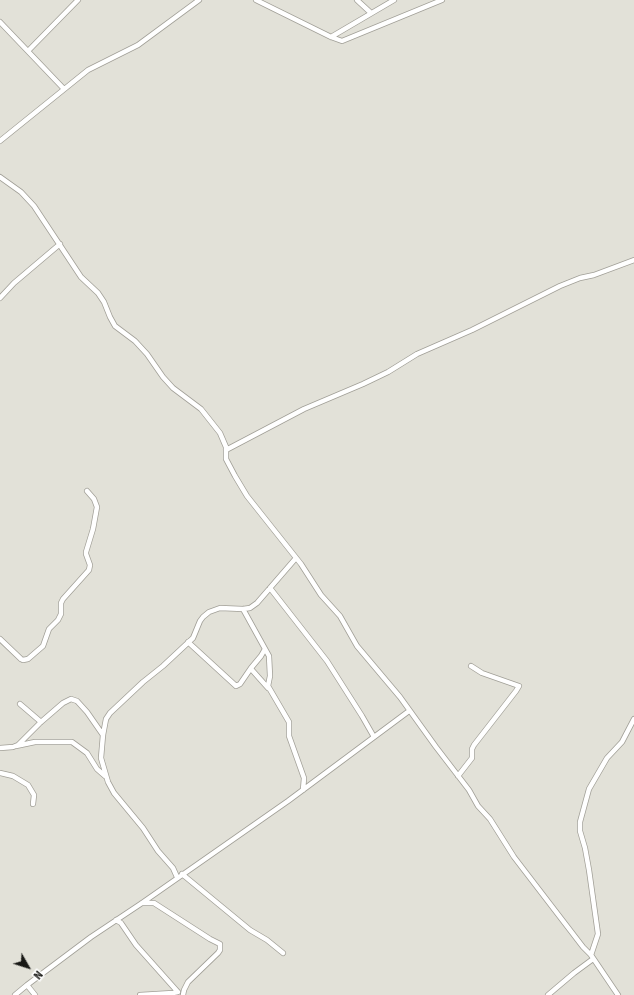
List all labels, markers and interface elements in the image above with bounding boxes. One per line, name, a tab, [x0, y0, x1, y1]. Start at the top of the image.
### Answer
north arrow	[8, 947, 48, 987]
text: N	[30, 967, 46, 982]

